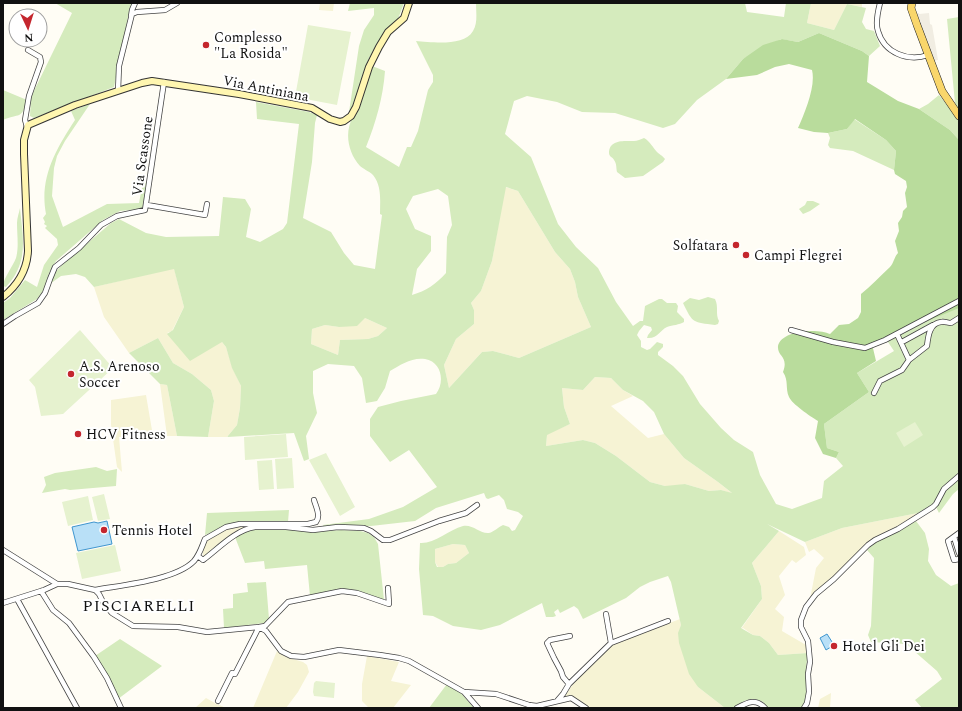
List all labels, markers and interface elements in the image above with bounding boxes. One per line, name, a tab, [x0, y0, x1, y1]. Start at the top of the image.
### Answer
north arrow	[8, 8, 48, 48]
place label: Complesso "La Rosida"	[214, 27, 288, 64]
text: N	[24, 29, 34, 46]
marker: Complesso "La Rosida"	[201, 40, 211, 50]
street label: Via Antiniana	[221, 70, 311, 107]
street label: Via Scassone	[126, 114, 159, 198]
place label: Solfatara	[673, 235, 728, 256]
marker: Solfatara	[731, 240, 741, 250]
place label: Campi Flegrei	[754, 245, 842, 266]
marker: Campi Flegrei	[741, 250, 751, 260]
place label: A.S. Arenoso Soccer	[79, 356, 159, 393]
marker: A.S. Arenoso Soccer	[66, 369, 76, 379]
place label: HCV Fitness	[86, 424, 166, 445]
marker: HCV Fitness	[73, 429, 83, 439]
place label: Tennis Hotel	[112, 520, 192, 541]
marker: Tennis Hotel	[99, 525, 109, 535]
district label: PISCIARELLI	[83, 594, 195, 618]
place label: Hotel Gli Dei	[842, 636, 925, 657]
marker: Hotel Gli Dei	[829, 641, 839, 651]

